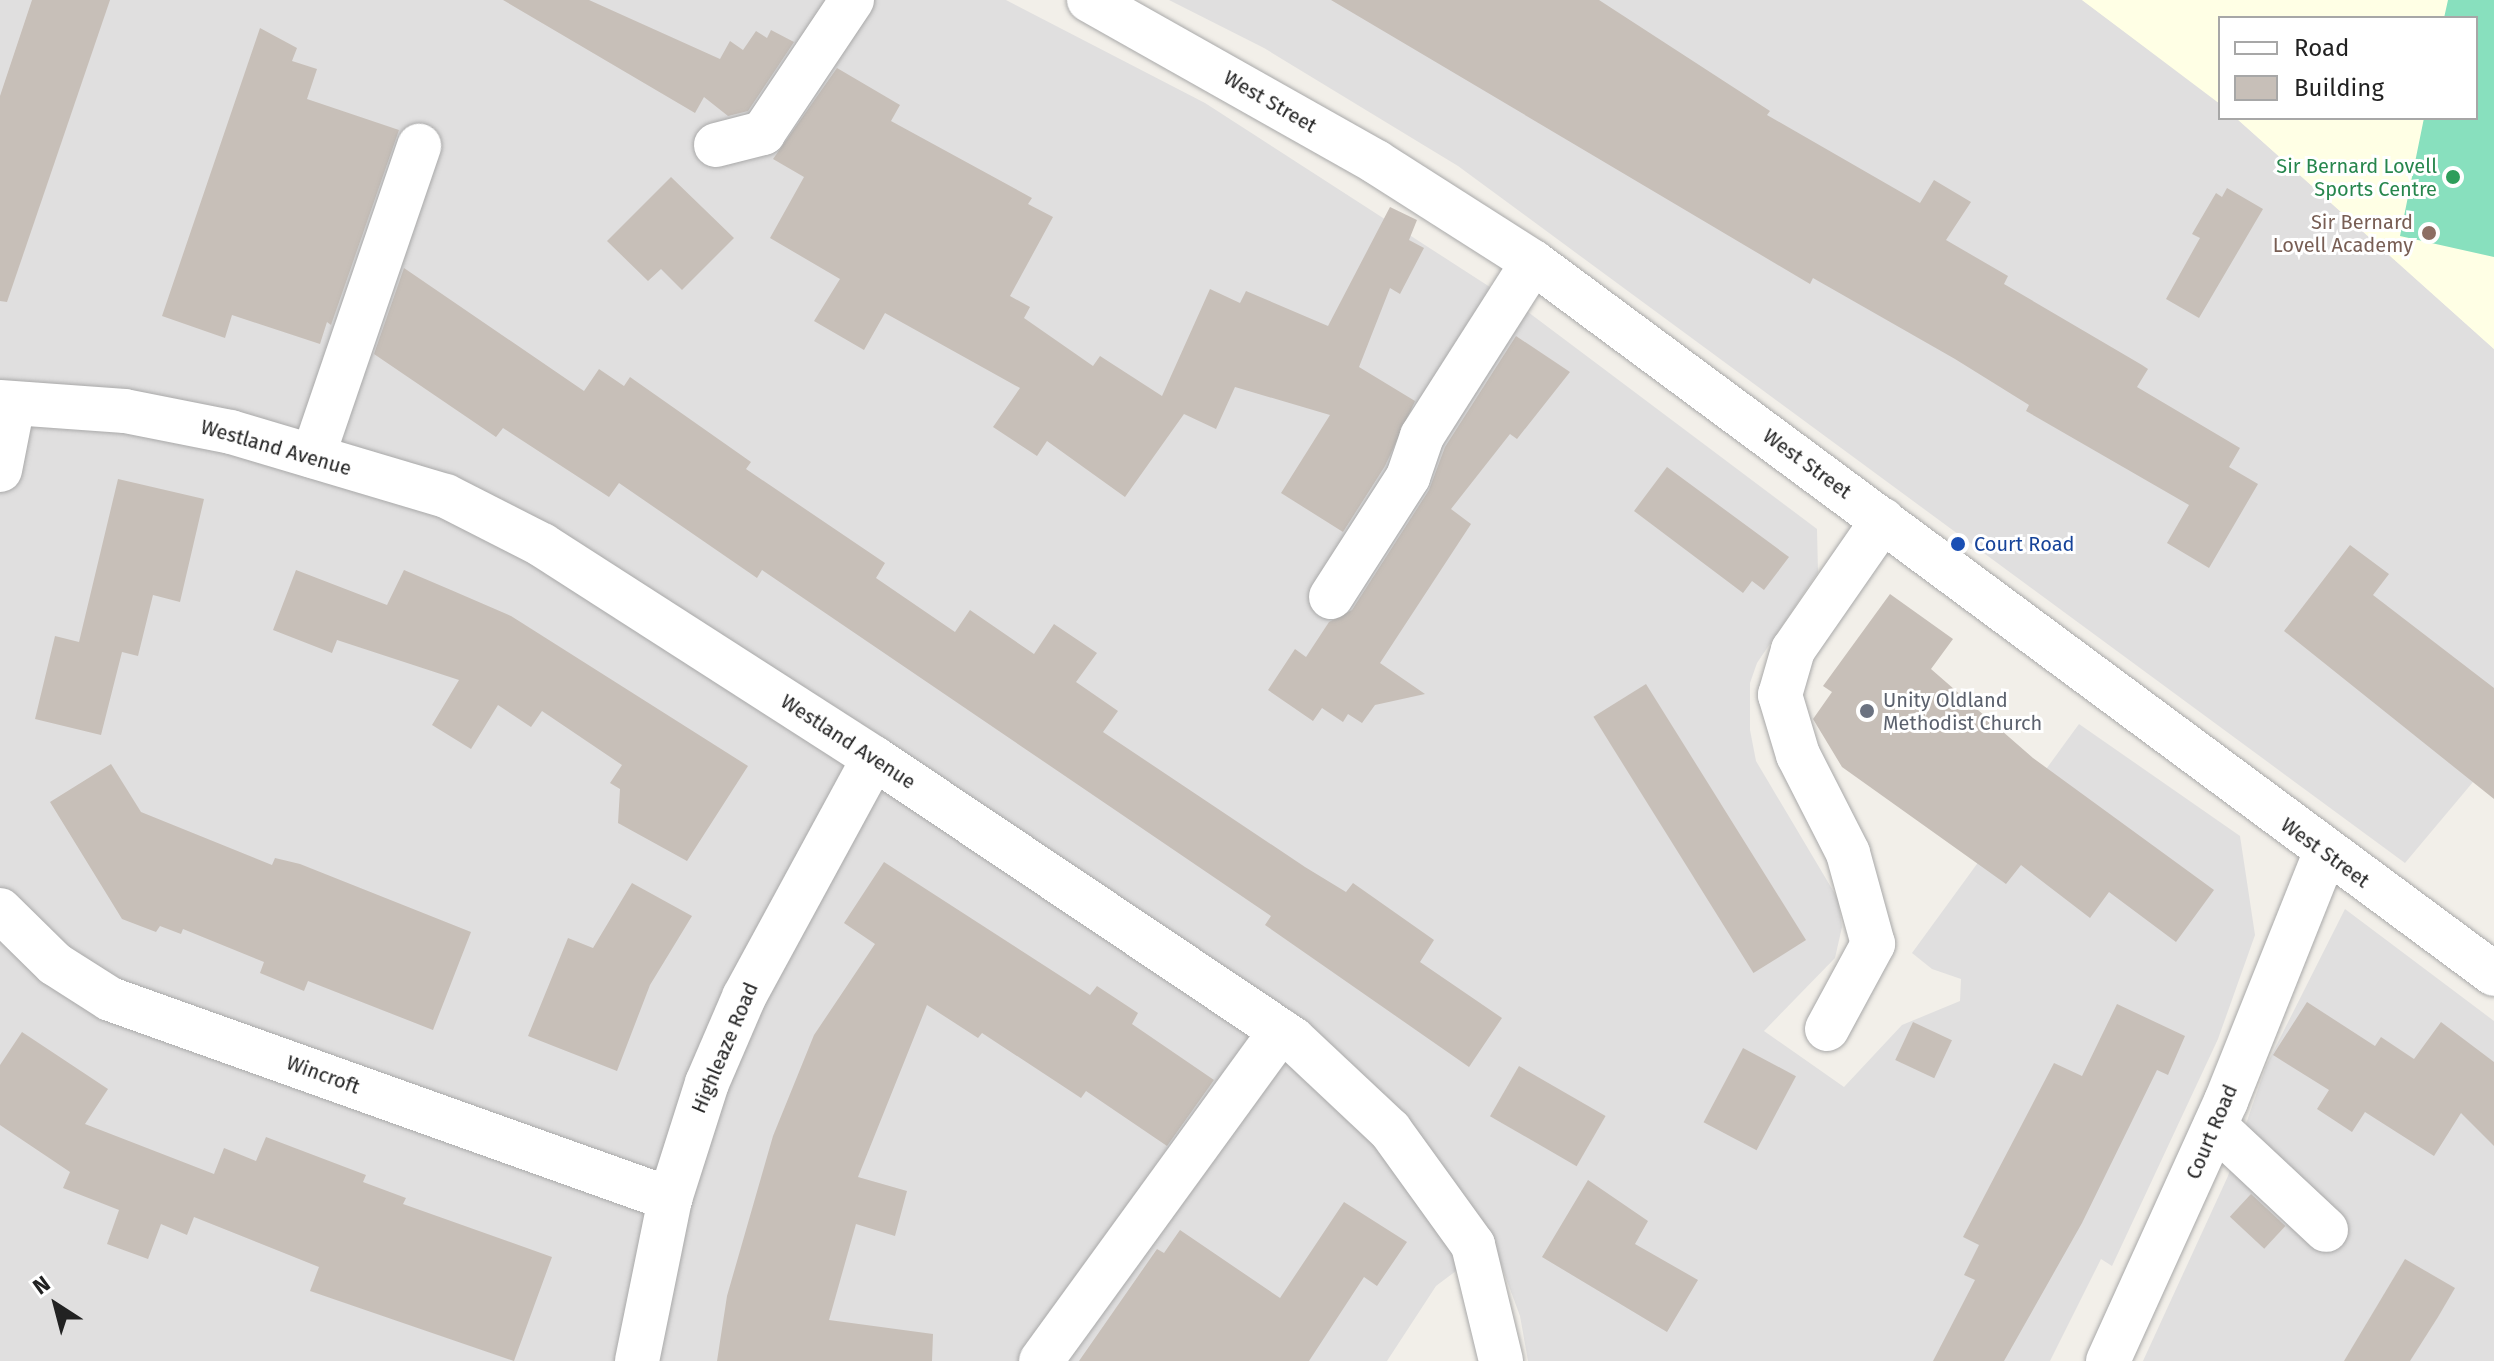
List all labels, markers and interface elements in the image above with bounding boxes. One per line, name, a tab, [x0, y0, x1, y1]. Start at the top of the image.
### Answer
legend	[2218, 16, 2478, 120]
text: Road	[2294, 34, 2349, 62]
street label: West Street	[1219, 66, 1321, 138]
text: Building	[2294, 74, 2384, 102]
place label: Sir Bernard Lovell Sports Centre	[2276, 154, 2437, 201]
marker: Sir Bernard Lovell Sports Centre	[2444, 168, 2462, 186]
place label: Sir Bernard Lovell Academy	[2273, 210, 2413, 257]
marker: Sir Bernard Lovell Academy	[2420, 224, 2438, 242]
street label: Westland Avenue	[198, 415, 354, 481]
street label: West Street	[1758, 424, 1856, 504]
place label: Court Road	[1974, 532, 2074, 556]
marker: Court Road	[1949, 535, 1967, 553]
place label: Unity Oldland Methodist Church	[1883, 688, 2042, 735]
street label: Westland Avenue	[776, 690, 920, 794]
marker: Unity Oldland Methodist Church	[1858, 702, 1876, 720]
street label: West Street	[2276, 813, 2374, 893]
street label: Highleaze Road	[687, 979, 763, 1117]
street label: Wincroft	[283, 1051, 363, 1099]
street label: Court Road	[2181, 1081, 2243, 1183]
north arrow	[16, 1265, 96, 1345]
text: N	[28, 1270, 55, 1300]

